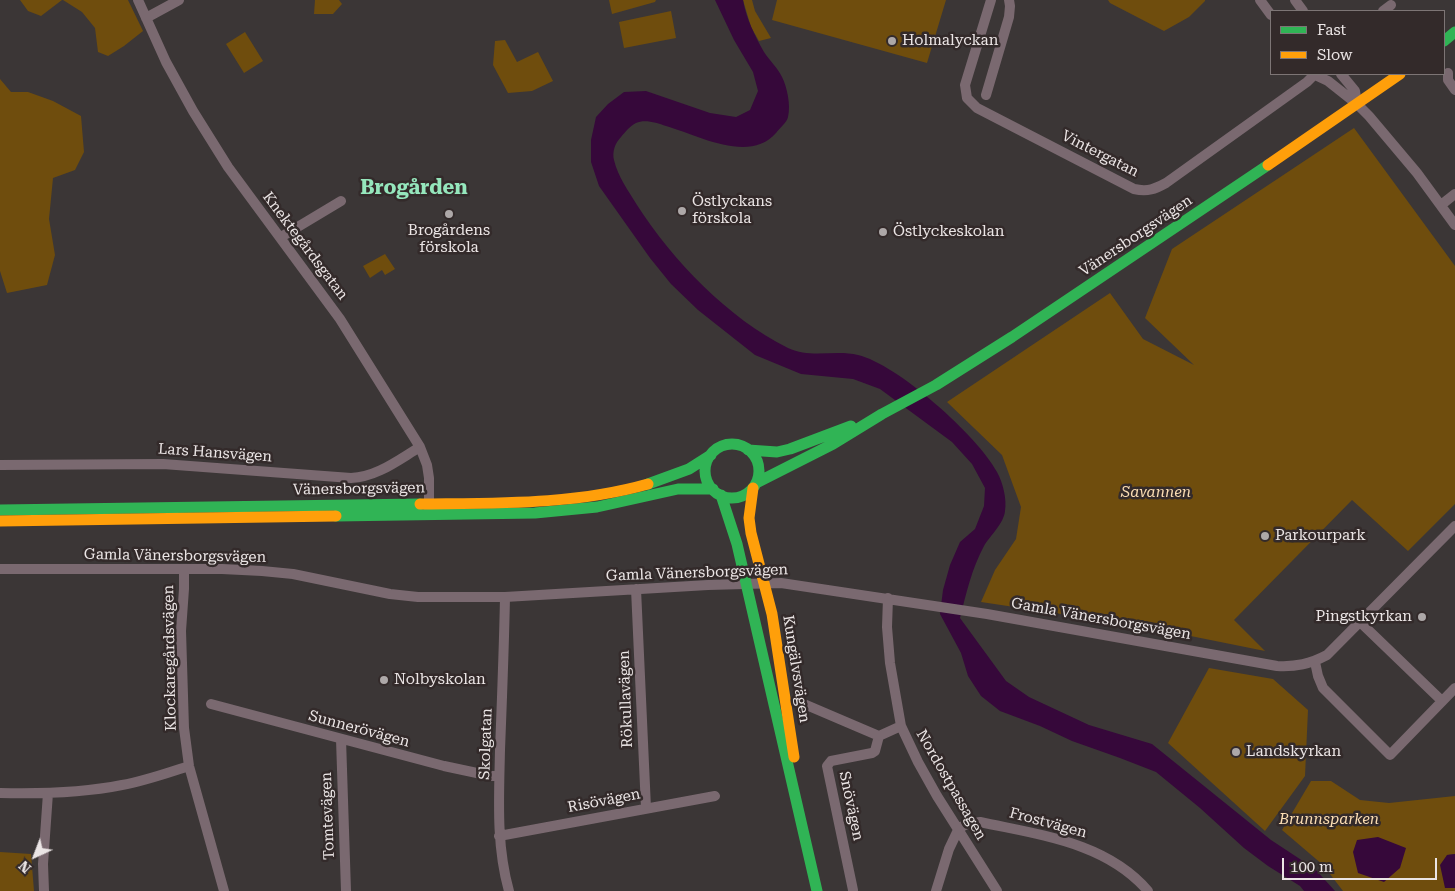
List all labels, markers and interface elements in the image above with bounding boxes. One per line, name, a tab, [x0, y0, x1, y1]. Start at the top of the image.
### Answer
legend	[1270, 10, 1445, 75]
text: Fast	[1317, 21, 1346, 39]
place label: Holmalyckan	[902, 32, 998, 50]
marker: Holmalyckan	[886, 35, 898, 47]
text: Slow	[1317, 46, 1352, 64]
street label: Vintergatan	[1058, 127, 1142, 181]
district label: Brogården	[360, 176, 468, 200]
street label: Knektegårdsgatan	[259, 188, 351, 304]
street label: Vänersborgsvägen	[1076, 192, 1196, 280]
place label: Östlyckans förskola	[692, 193, 772, 228]
marker: Östlyckans förskola	[676, 205, 688, 217]
marker: Brogårdens förskola	[443, 208, 455, 220]
place label: Brogårdens förskola	[408, 222, 490, 257]
place label: Östlyckeskolan	[893, 223, 1004, 241]
marker: Östlyckeskolan	[877, 226, 889, 238]
street label: Lars Hansvägen	[157, 440, 273, 466]
street label: Vänersborgsvägen	[293, 479, 425, 499]
park label: Savannen	[1121, 484, 1191, 502]
place label: Parkourpark	[1275, 527, 1366, 545]
marker: Parkourpark	[1259, 530, 1271, 542]
street label: Gamla Vänersborgsvägen	[84, 545, 266, 567]
street label: Gamla Vänersborgsvägen	[606, 561, 788, 585]
street label: Klockaregårdsvägen	[160, 585, 180, 731]
street label: Gamla Vänersborgsvägen	[1010, 594, 1192, 644]
place label: Pingstkyrkan	[1316, 608, 1412, 626]
marker: Pingstkyrkan	[1416, 611, 1428, 623]
street label: Kungälvsvägen	[779, 614, 813, 724]
street label: Rökullavägen	[615, 650, 637, 748]
place label: Nolbyskolan	[394, 671, 486, 689]
marker: Nolbyskolan	[378, 674, 390, 686]
street label: Sunnerövägen	[307, 707, 411, 751]
street label: Skolgatan	[476, 708, 496, 780]
street label: Nordostpassagen	[912, 727, 990, 843]
place label: Landskyrkan	[1246, 743, 1341, 761]
marker: Landskyrkan	[1230, 746, 1242, 758]
street label: Snövägen	[835, 770, 867, 842]
street label: Tomtevägen	[317, 772, 339, 860]
street label: Risövägen	[566, 785, 642, 817]
street label: Frostvägen	[1007, 804, 1089, 842]
park label: Brunnsparken	[1279, 811, 1379, 829]
north arrow	[10, 831, 60, 881]
scale bar	[1285, 848, 1440, 880]
text: N	[15, 857, 34, 876]
text: 100 m	[1290, 858, 1333, 876]

